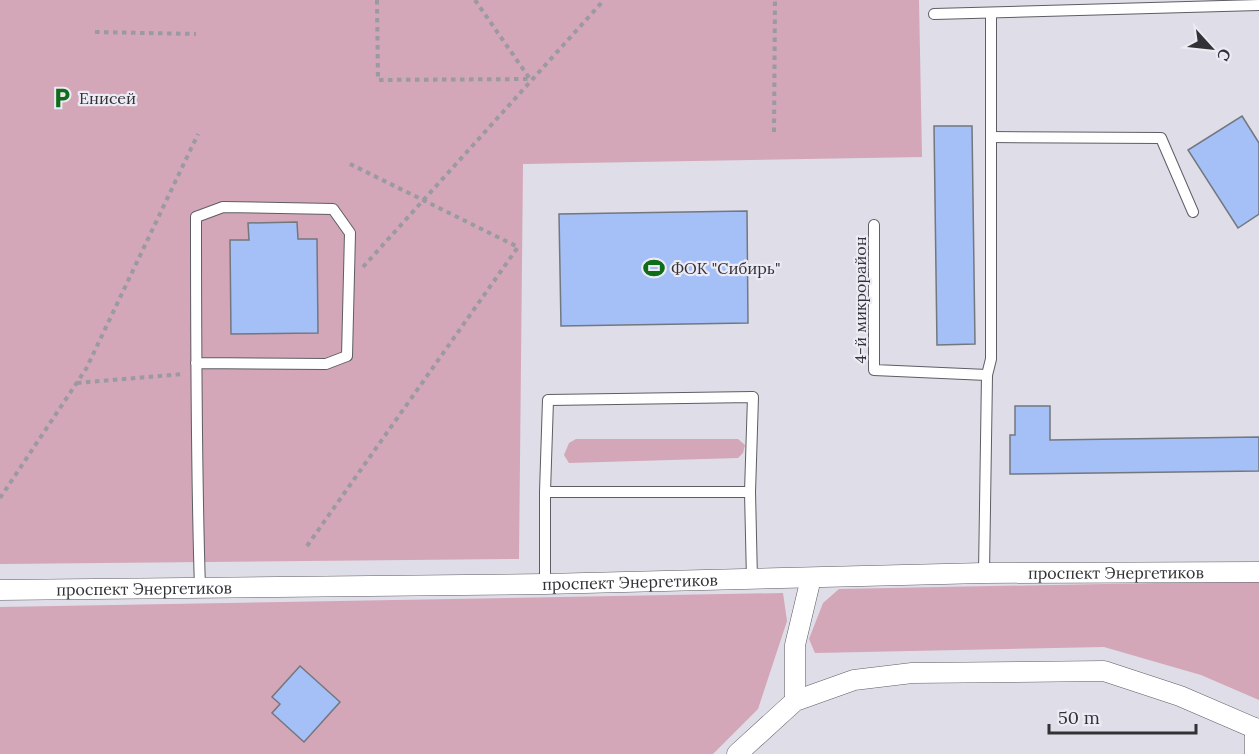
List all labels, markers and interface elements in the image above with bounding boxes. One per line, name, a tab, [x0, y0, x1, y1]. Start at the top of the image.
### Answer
north arrow	[1181, 18, 1241, 78]
text: С	[1213, 45, 1236, 64]
parking icon: Енисей	[50, 86, 74, 110]
place label: Енисей	[79, 88, 136, 108]
street label: 4-й микрорайон	[850, 236, 870, 364]
sports icon: ФОК "Сибирь"	[642, 256, 666, 280]
place label: ФОК "Сибирь"	[671, 258, 781, 278]
street label: проспект Энергетиков	[1028, 562, 1204, 583]
street label: проспект Энергетиков	[542, 570, 718, 594]
street label: проспект Энергетиков	[56, 577, 232, 599]
scale bar	[1049, 697, 1196, 735]
text: 50 m	[1058, 706, 1100, 729]

